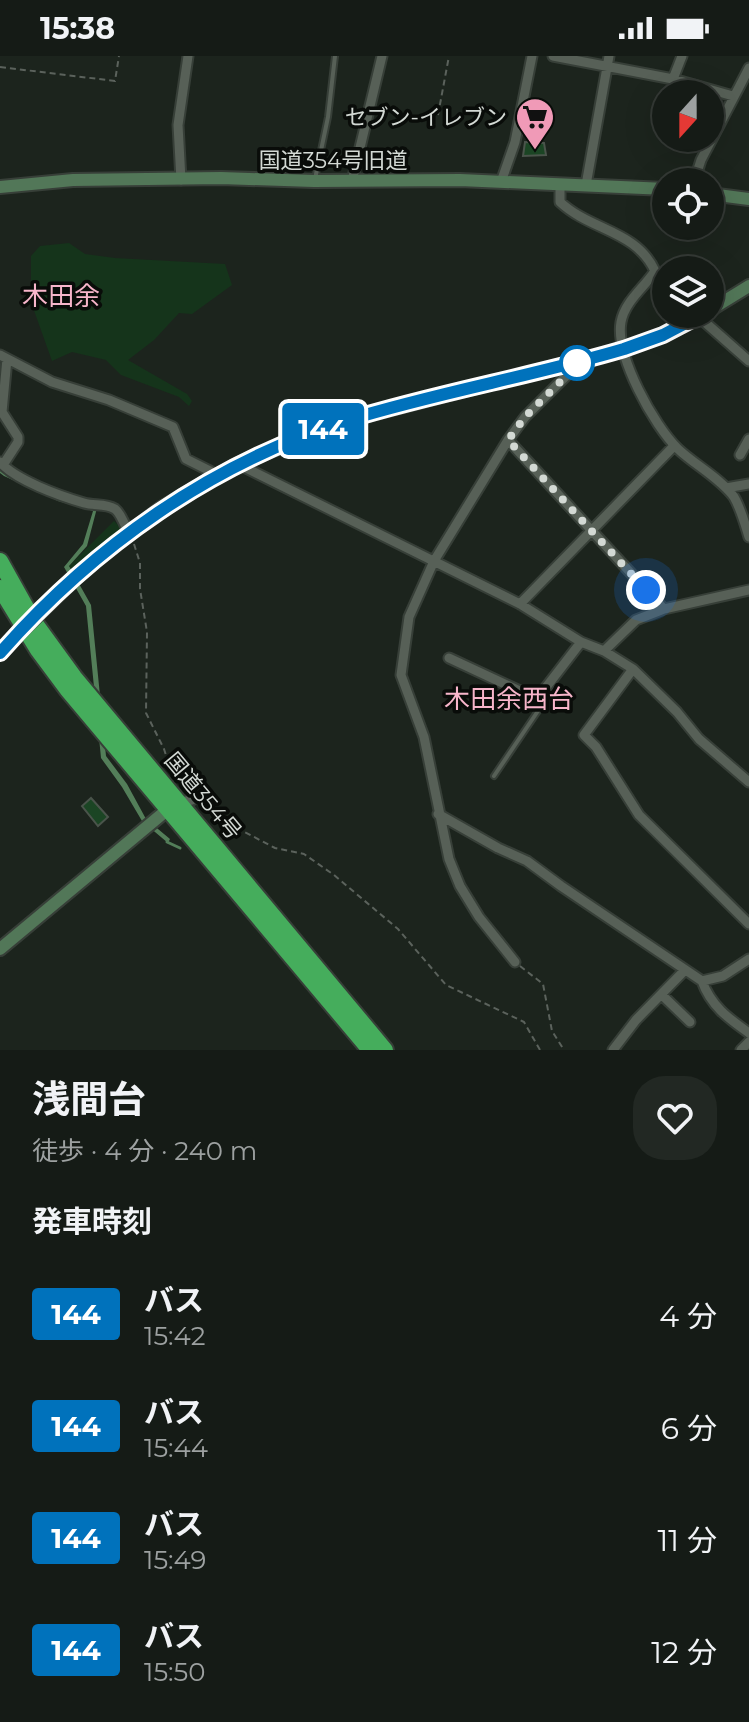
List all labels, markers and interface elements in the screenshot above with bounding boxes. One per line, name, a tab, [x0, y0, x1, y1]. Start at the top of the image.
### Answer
text: 15:38	[40, 10, 115, 47]
north arrow	[652, 80, 724, 152]
map controls	[652, 80, 724, 328]
supermarket icon: セブン-イレブン	[514, 96, 556, 151]
place label: セブン-イレブン	[345, 104, 507, 131]
street label: 国道354号旧道	[258, 147, 408, 174]
button: locate	[652, 168, 724, 240]
button: layers	[652, 256, 724, 328]
district label: 木田余	[22, 280, 100, 312]
unlabelled marker	[560, 346, 594, 380]
line badge: 144	[277, 403, 369, 455]
text: 144	[298, 412, 348, 446]
your location	[626, 570, 666, 610]
district label: 木田余西台	[444, 683, 574, 715]
street label: 国道354号	[159, 747, 247, 845]
text: 浅間台	[32, 1076, 146, 1123]
button: heart	[633, 1076, 717, 1160]
text: 徒歩 · 4 分 · 240 m	[32, 1135, 257, 1167]
text: 発車時刻	[32, 1203, 152, 1240]
text: バス	[144, 1282, 204, 1319]
text: 144	[51, 1297, 101, 1331]
text: 4 分	[659, 1298, 717, 1335]
text: 15:42	[144, 1320, 206, 1352]
text: バス	[144, 1394, 204, 1431]
text: 144	[51, 1409, 101, 1443]
text: 6 分	[661, 1410, 717, 1447]
text: 15:44	[144, 1432, 208, 1464]
text: バス	[144, 1506, 204, 1543]
text: 144	[51, 1521, 101, 1555]
text: 11 分	[657, 1522, 717, 1559]
text: 15:49	[144, 1544, 206, 1576]
text: バス	[144, 1618, 204, 1655]
text: 144	[51, 1633, 101, 1667]
text: 12 分	[651, 1634, 717, 1671]
text: 15:50	[144, 1656, 206, 1688]

